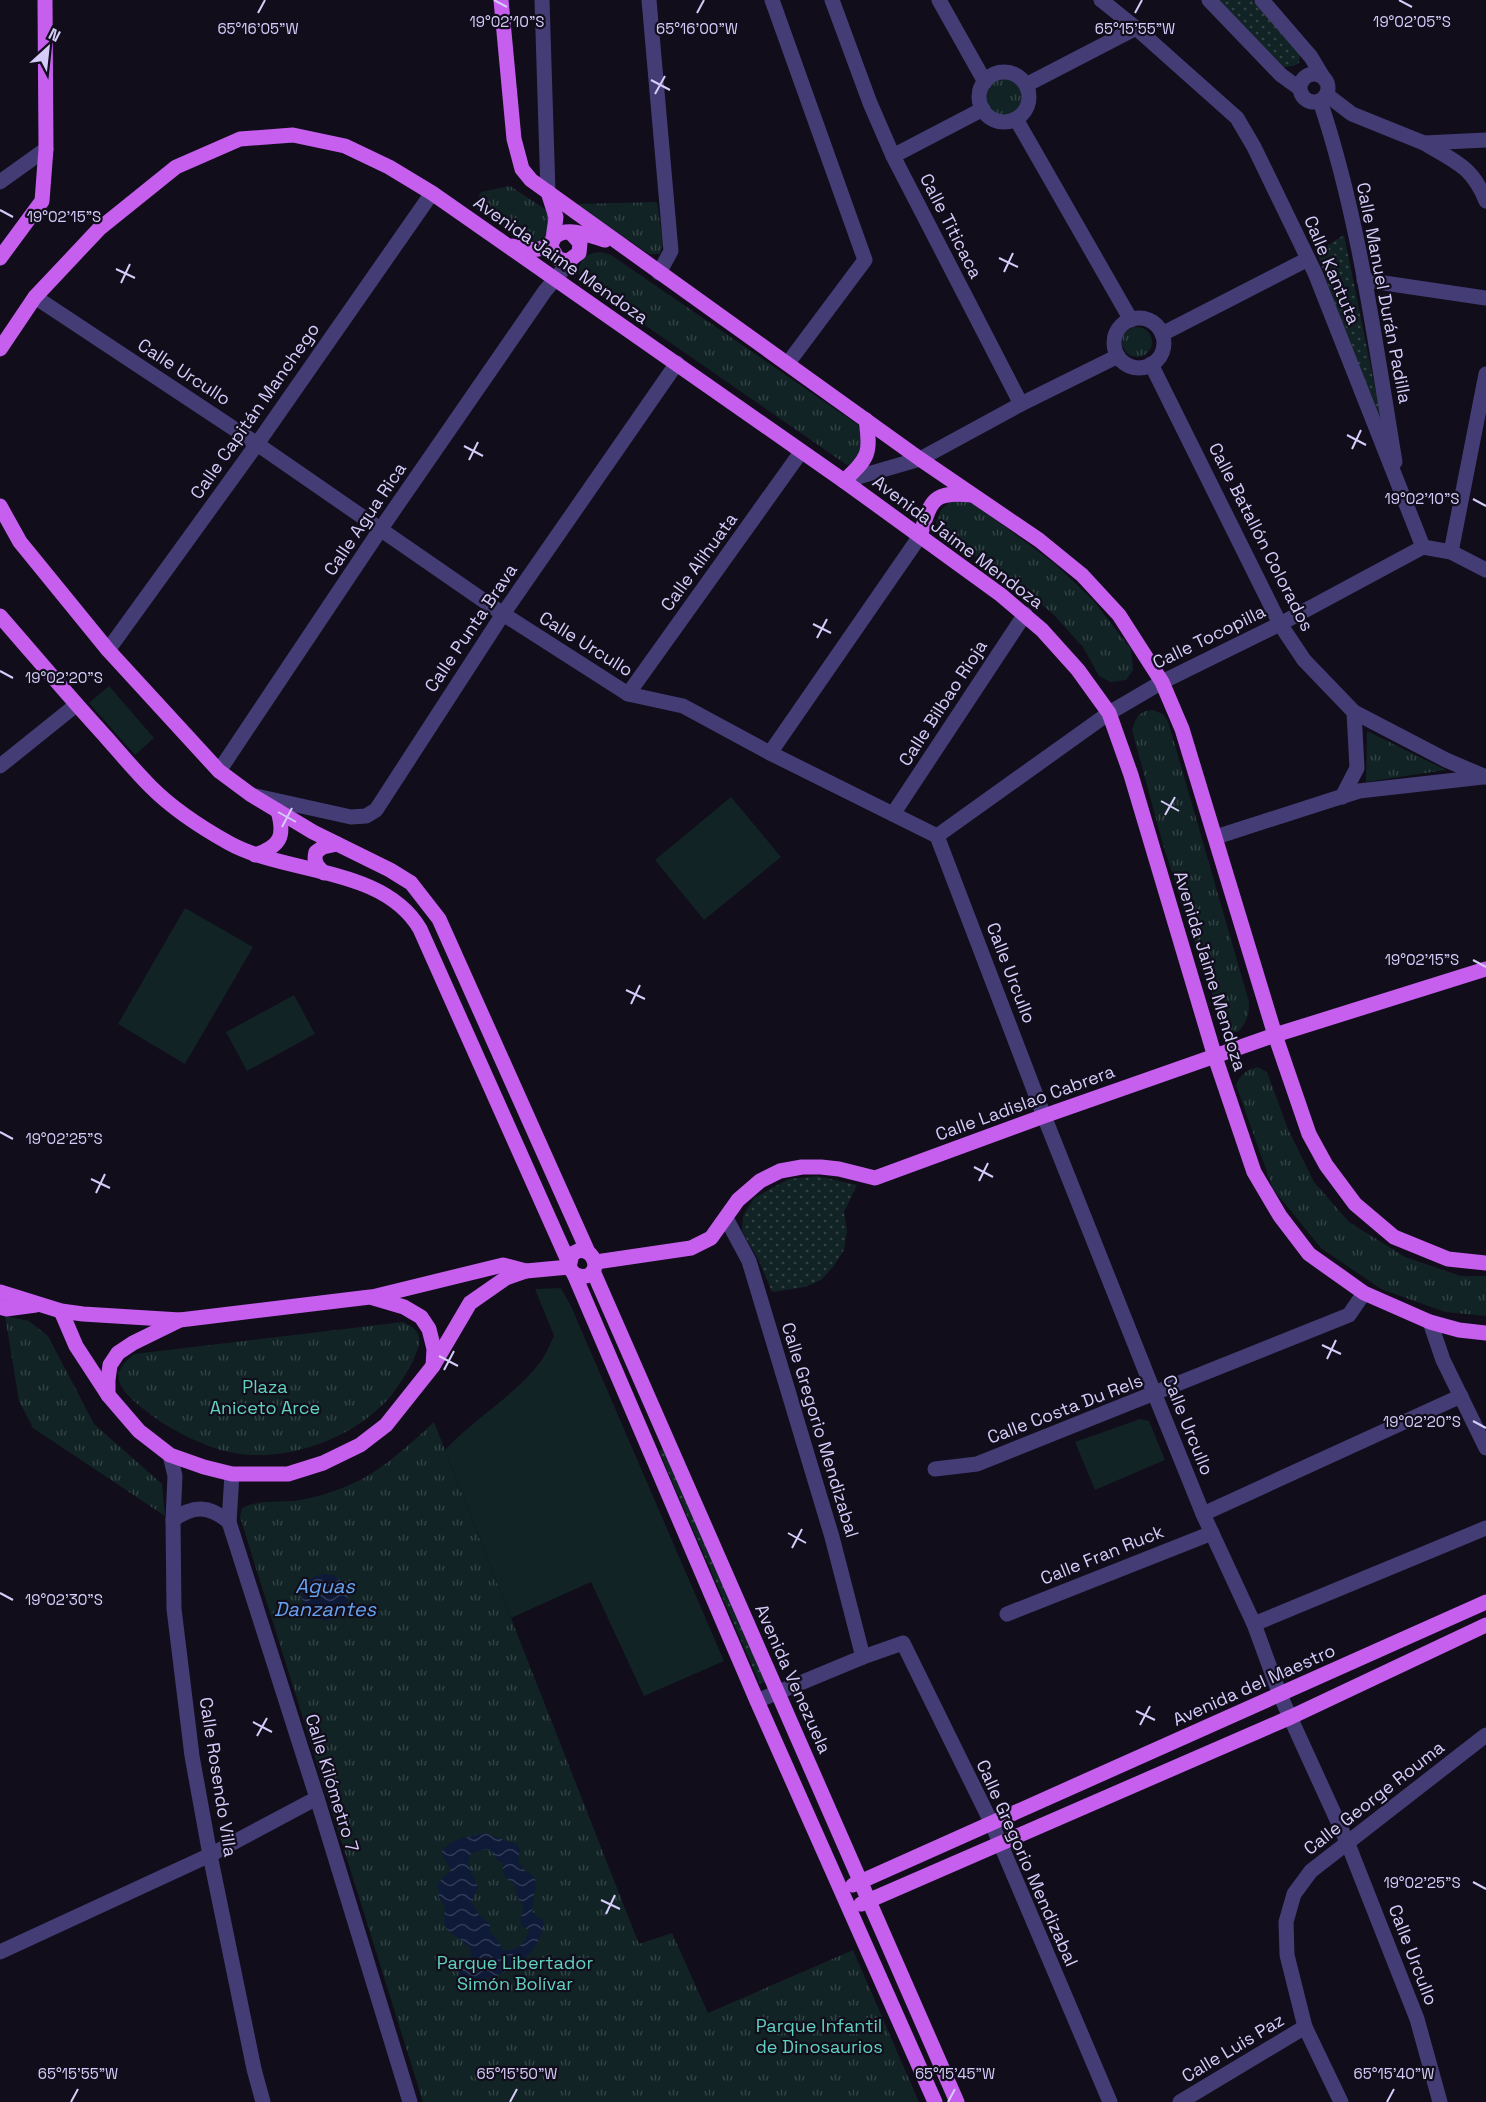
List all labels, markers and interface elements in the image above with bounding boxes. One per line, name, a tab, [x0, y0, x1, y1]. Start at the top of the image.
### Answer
text: 19°02'10"S	[469, 12, 545, 31]
text: 19°02'05"S	[1373, 12, 1451, 31]
north arrow	[18, 18, 78, 78]
text: 65°16'05"W	[217, 19, 299, 38]
text: 65°16'00"W	[656, 19, 738, 38]
text: 65°15'55"W	[1095, 19, 1175, 38]
text: N	[45, 23, 64, 47]
street label: Calle Titicaca	[915, 169, 988, 282]
street label: Calle Manuel Durán Padilla	[1352, 180, 1417, 405]
street label: Avenida Jaime Mendoza	[469, 190, 653, 329]
text: 19°02'15"S	[27, 207, 101, 226]
street label: Calle Kantuta	[1299, 212, 1366, 328]
street label: Calle Capitán Manchego	[185, 318, 324, 503]
street label: Calle Urcullo	[133, 333, 235, 410]
street label: Calle Batallón Colorados	[1204, 438, 1319, 635]
street label: Calle Agua Rica	[318, 458, 411, 580]
street label: Avenida Jaime Mendoza	[868, 470, 1048, 613]
text: 19°02'10"S	[1384, 489, 1460, 508]
street label: Calle Alihuata	[655, 508, 742, 615]
street label: Calle Punta Brava	[419, 559, 522, 696]
street label: Calle Tocopilla	[1149, 599, 1269, 674]
street label: Calle Urcullo	[535, 606, 637, 681]
street label: Calle Bilbao Rioja	[893, 635, 992, 770]
text: 19°02'20"S	[25, 668, 103, 687]
street label: Avenida Jaime Mendoza	[1169, 868, 1252, 1074]
street label: Calle Urcullo	[982, 919, 1041, 1027]
text: 19°02'15"S	[1385, 950, 1459, 969]
street label: Calle Ladislao Cabrera	[932, 1059, 1118, 1146]
text: 19°02'25"S	[25, 1129, 103, 1148]
street label: Calle Gregorio Mendizabal	[777, 1319, 864, 1540]
street label: Calle Costa Du Rels	[984, 1368, 1146, 1449]
street label: Calle Urcullo	[1158, 1371, 1219, 1478]
park label: Plaza Aniceto Arce	[210, 1375, 320, 1419]
text: 19°02'20"S	[1383, 1412, 1461, 1431]
street label: Calle Fran Ruck	[1037, 1519, 1167, 1590]
water label: Aguas Danzantes	[274, 1573, 377, 1622]
text: 19°02'30"S	[25, 1590, 103, 1609]
street label: Avenida Venezuela	[750, 1601, 837, 1757]
street label: Avenida del Maestro	[1169, 1638, 1339, 1731]
street label: Calle Rosendo Villa	[195, 1695, 242, 1858]
street label: Calle Kilómetro 7	[301, 1711, 364, 1855]
street label: Calle George Rouma	[1299, 1736, 1449, 1860]
street label: Calle Gregorio Mendizabal	[971, 1756, 1084, 1970]
text: 19°02'25"S	[1383, 1873, 1461, 1892]
street label: Calle Urcullo	[1384, 1901, 1443, 2009]
park label: Parque Libertador Simón Bolívar	[437, 1951, 593, 1995]
street label: Calle Luis Paz	[1177, 2008, 1288, 2087]
park label: Parque Infantil de Dinosaurios	[755, 2014, 883, 2058]
text: 65°15'55"W	[38, 2064, 118, 2083]
text: 65°15'50"W	[476, 2064, 558, 2083]
text: 65°15'45"W	[915, 2064, 995, 2083]
text: 65°15'40"W	[1354, 2064, 1434, 2083]

